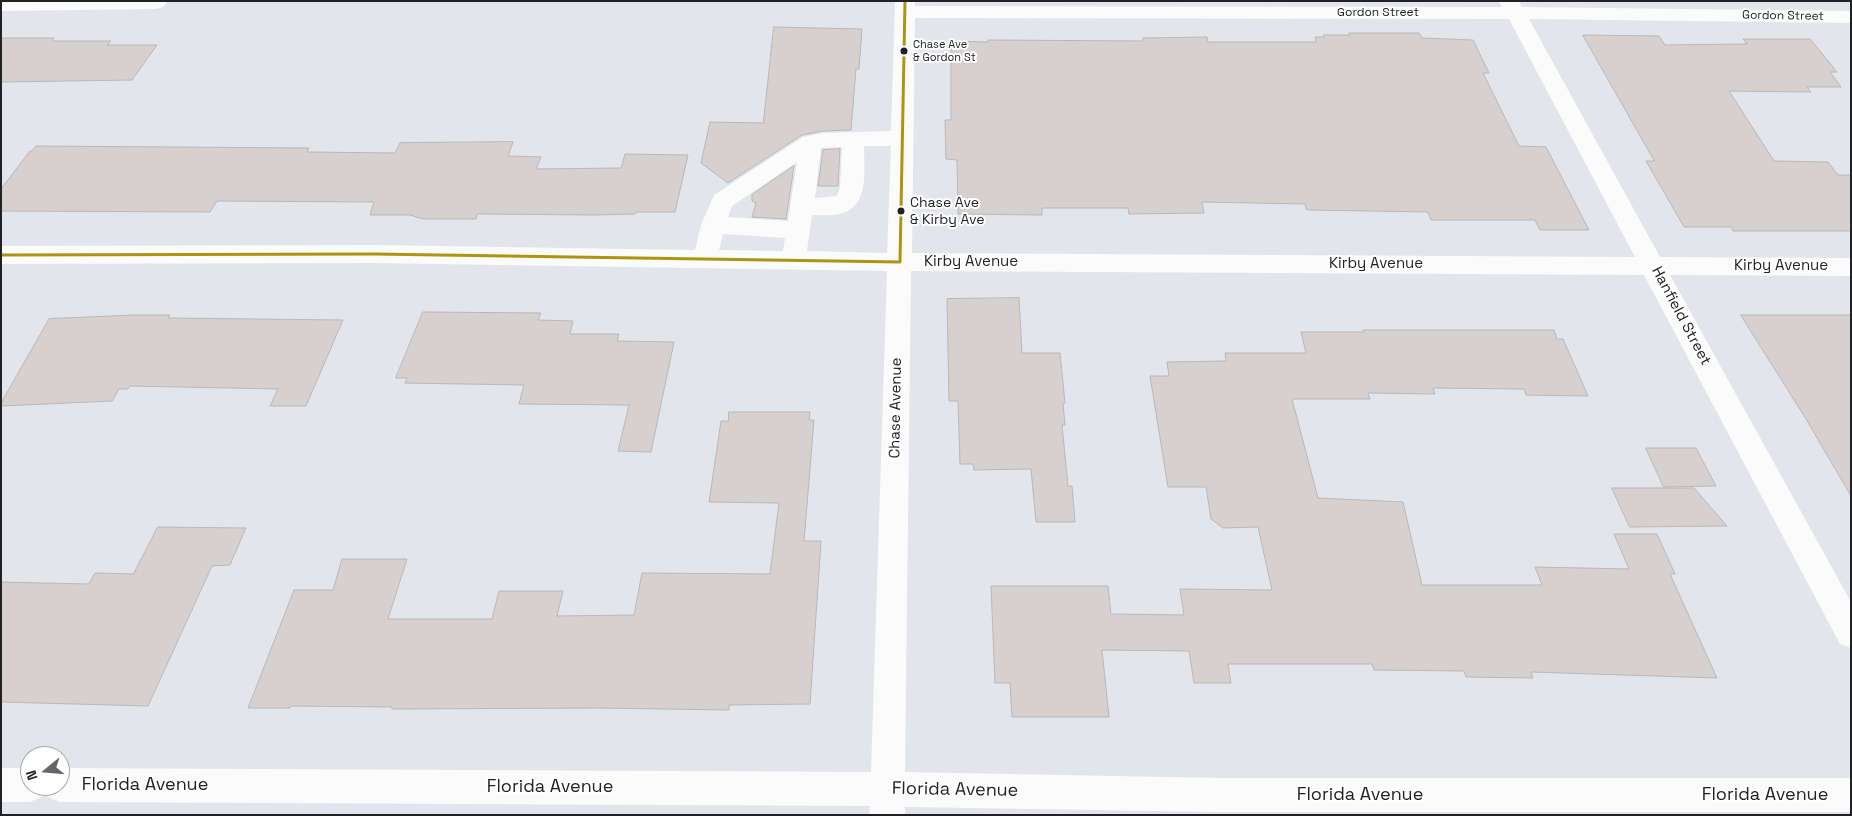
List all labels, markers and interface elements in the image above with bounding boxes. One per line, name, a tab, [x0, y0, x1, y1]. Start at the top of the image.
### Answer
street label: Gordon Street	[1337, 6, 1419, 20]
street label: Gordon Street	[1742, 8, 1824, 24]
place label: Chase Ave & Gordon St	[913, 38, 976, 64]
marker: Chase Ave & Gordon St	[899, 46, 909, 56]
place label: Chase Ave & Kirby Ave	[910, 195, 985, 228]
marker: Chase Ave & Kirby Ave	[896, 206, 906, 216]
street label: Kirby Avenue	[924, 253, 1018, 271]
street label: Kirby Avenue	[1329, 255, 1423, 273]
street label: Kirby Avenue	[1734, 257, 1828, 275]
street label: Hanfield Street	[1647, 264, 1715, 368]
street label: Chase Avenue	[886, 357, 906, 459]
north arrow	[20, 746, 70, 796]
text: N	[22, 768, 42, 782]
street label: Florida Avenue	[82, 774, 208, 796]
street label: Florida Avenue	[487, 776, 613, 798]
street label: Florida Avenue	[892, 778, 1018, 802]
street label: Florida Avenue	[1297, 784, 1423, 806]
street label: Florida Avenue	[1702, 784, 1828, 806]

